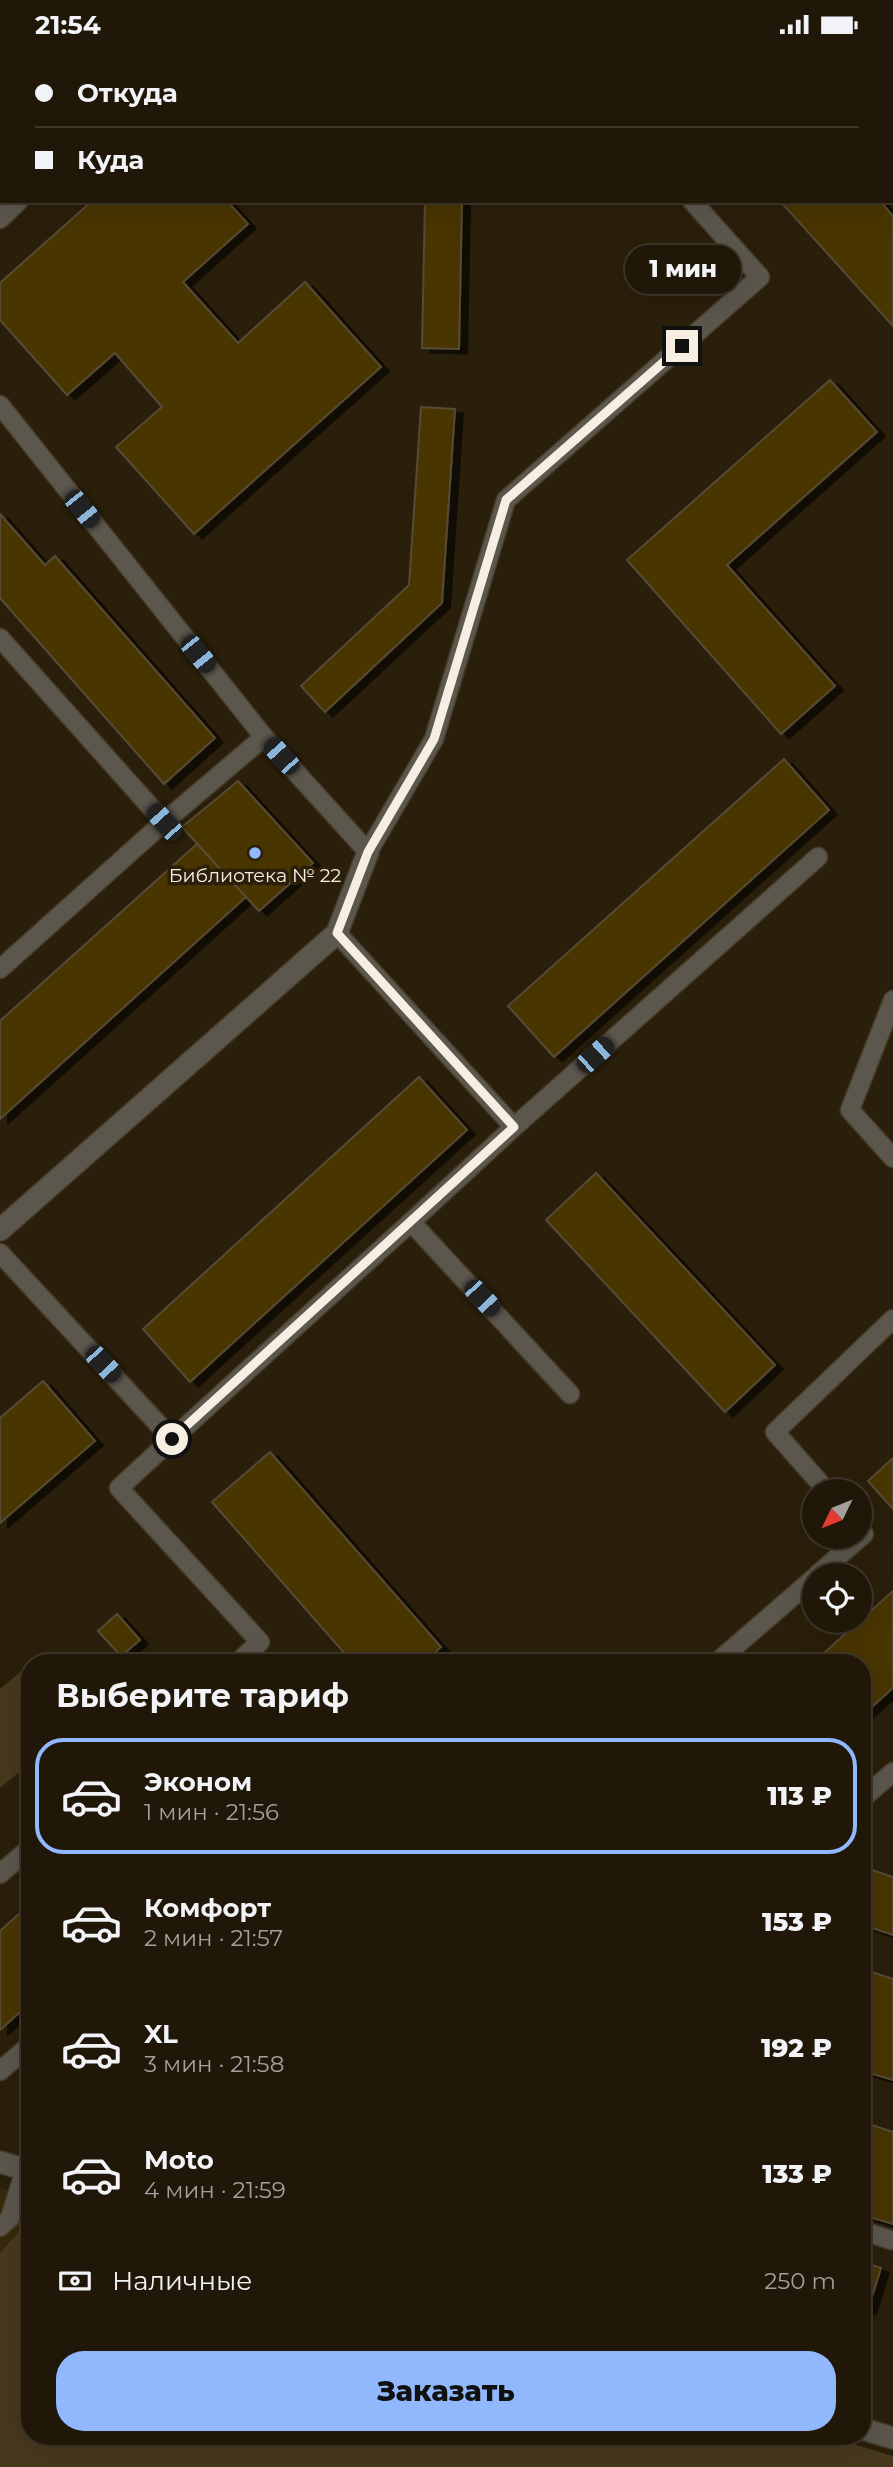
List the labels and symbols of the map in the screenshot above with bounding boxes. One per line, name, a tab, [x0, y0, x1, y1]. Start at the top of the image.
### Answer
callout: 1 мин	[624, 245, 740, 293]
route end	[666, 330, 698, 362]
car	[61, 486, 104, 532]
car	[177, 631, 220, 677]
car	[260, 733, 303, 779]
car	[143, 799, 186, 845]
marker: Библиотека № 22	[247, 845, 263, 861]
place label: Библиотека № 22	[169, 864, 342, 887]
car	[573, 1033, 618, 1077]
car	[460, 1275, 505, 1321]
car	[81, 1341, 126, 1387]
route start	[156, 1423, 188, 1455]
north arrow	[802, 1479, 872, 1549]

